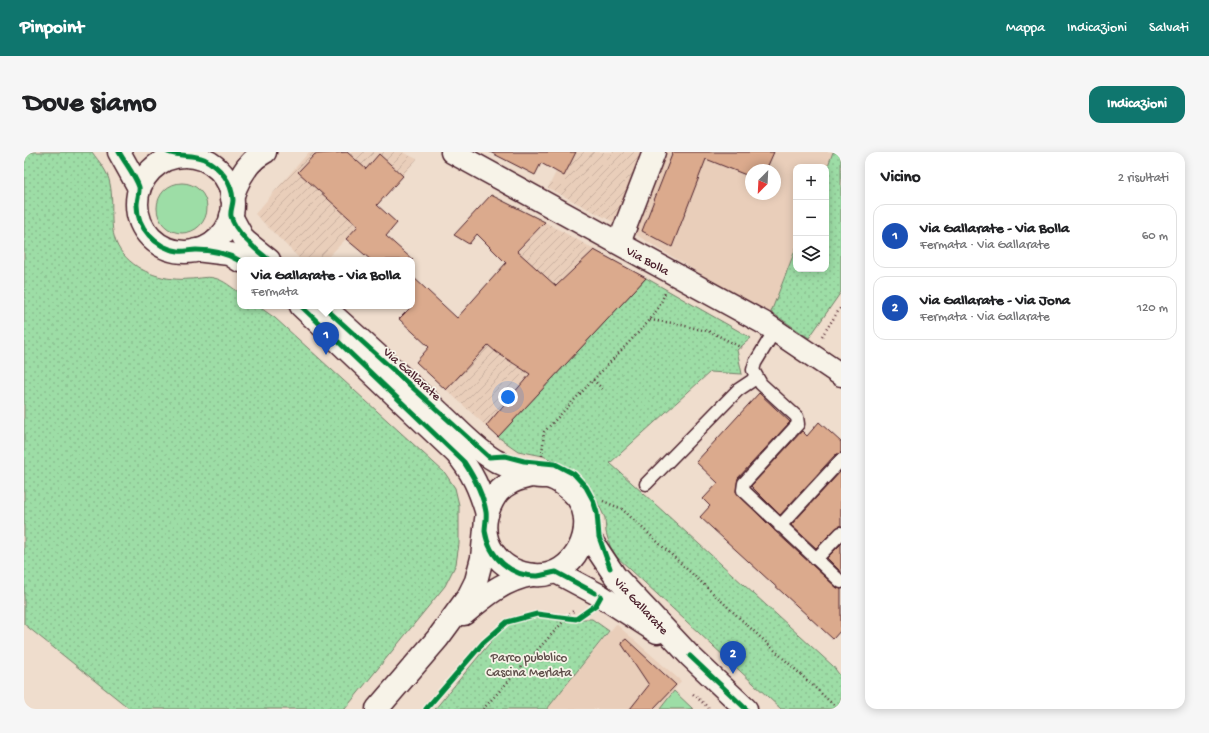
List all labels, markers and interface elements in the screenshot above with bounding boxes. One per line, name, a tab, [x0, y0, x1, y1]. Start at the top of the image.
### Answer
text: Pinpoint	[20, 17, 84, 40]
text: Mappa	[1006, 20, 1045, 37]
text: Indicazioni	[1067, 20, 1127, 37]
text: Salvati	[1149, 20, 1189, 37]
button: Indicazioni	[1089, 86, 1185, 123]
text: Dove siamo	[24, 88, 157, 121]
north arrow	[745, 164, 781, 200]
map controls	[793, 164, 829, 272]
button: +	[793, 164, 829, 200]
text: Vicino	[881, 168, 921, 188]
text: 2 risultati	[1118, 171, 1169, 186]
button: −	[793, 200, 829, 236]
text: Via Gallarate - Via Bolla	[920, 220, 1069, 238]
text: 1	[892, 229, 898, 244]
text: 60 m	[1142, 229, 1168, 244]
button: layers	[793, 236, 829, 272]
text: Fermata · Via Gallarate	[920, 238, 1050, 253]
street label: Via Bolla	[622, 244, 672, 280]
popup	[237, 257, 415, 309]
text: Via Gallarate - Via Bolla	[251, 267, 401, 285]
text: Fermata	[251, 285, 298, 300]
text: Via Gallarate - Via Jona	[920, 292, 1070, 310]
text: 2	[892, 301, 898, 316]
text: 120 m	[1137, 301, 1168, 316]
text: Fermata · Via Gallarate	[920, 310, 1050, 325]
pin: 1	[313, 322, 339, 355]
street label: Via Gallarate	[379, 344, 444, 405]
your location	[498, 387, 518, 407]
street label: Via Gallarate	[609, 574, 671, 639]
pin: 2	[720, 641, 746, 674]
park label: Parco pubblico Cascina Merlata	[486, 651, 573, 681]

